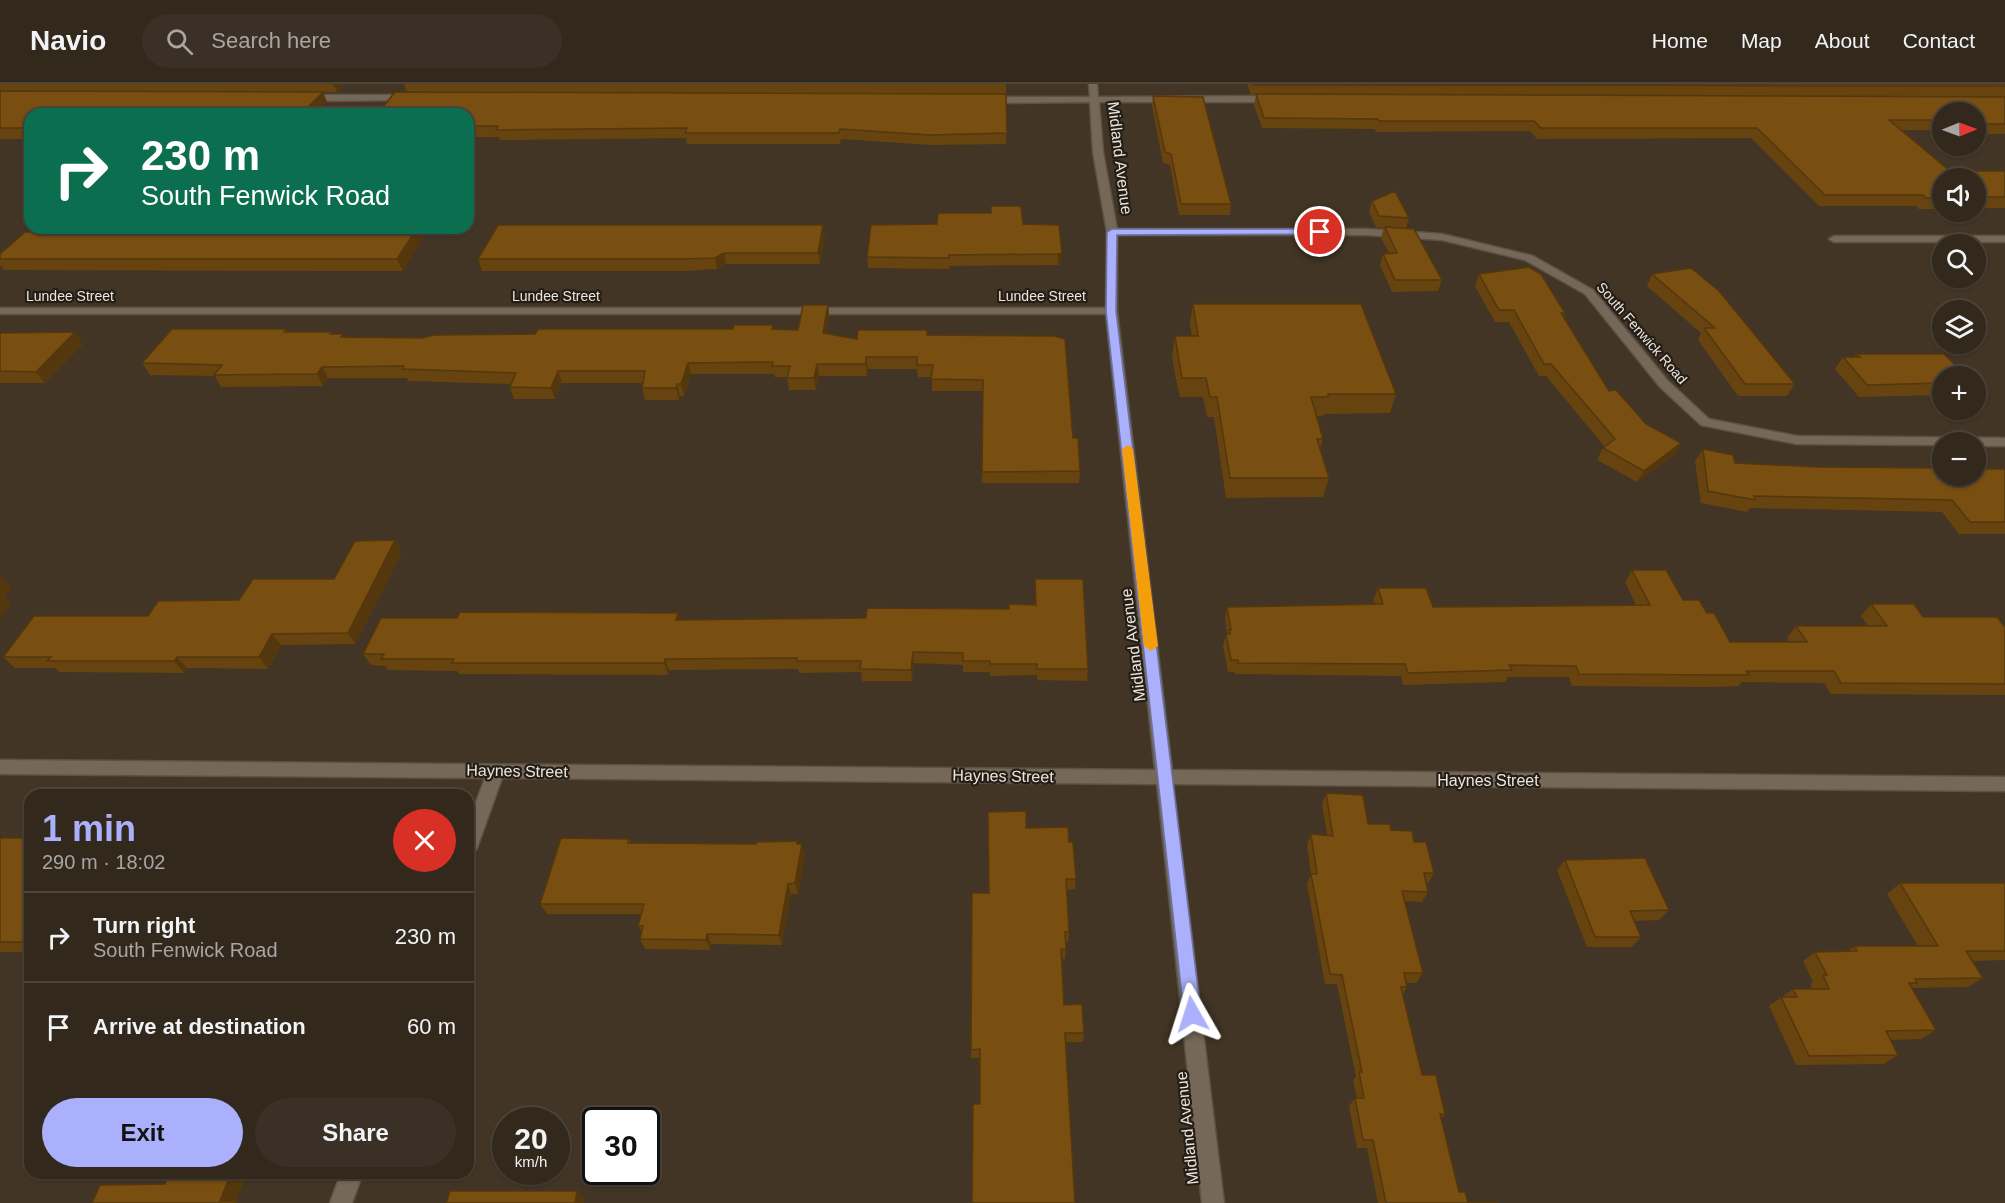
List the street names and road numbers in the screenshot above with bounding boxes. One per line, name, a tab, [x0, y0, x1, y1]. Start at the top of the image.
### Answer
street label: Midland Avenue	[1105, 101, 1135, 215]
street label: South Fenwick Road	[1594, 279, 1690, 387]
street label: Lundee Street	[26, 288, 114, 304]
street label: Lundee Street	[512, 288, 600, 304]
street label: Lundee Street	[998, 288, 1086, 304]
street label: Midland Avenue	[1118, 588, 1148, 702]
street label: Haynes Street	[466, 762, 568, 780]
street label: Haynes Street	[952, 767, 1054, 785]
street label: Haynes Street	[1437, 772, 1539, 789]
street label: Midland Avenue	[1173, 1071, 1201, 1185]

